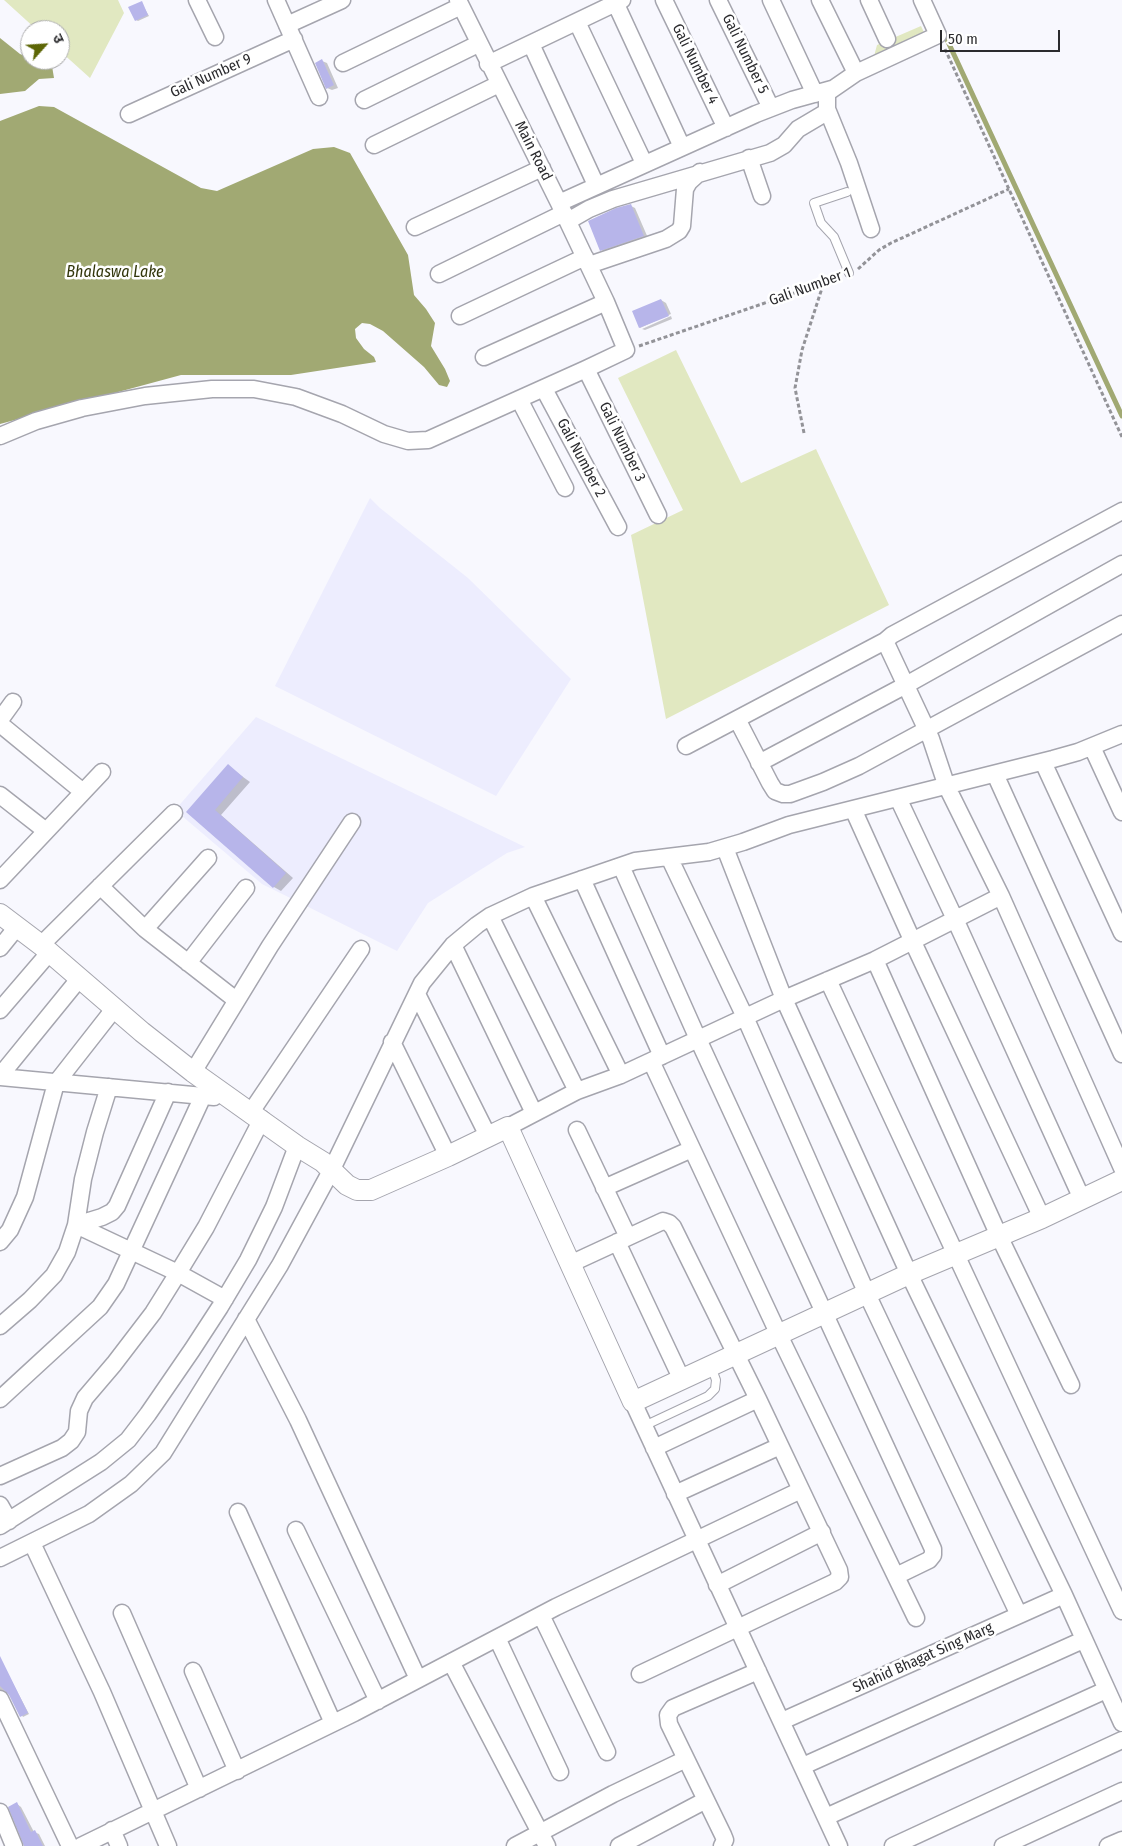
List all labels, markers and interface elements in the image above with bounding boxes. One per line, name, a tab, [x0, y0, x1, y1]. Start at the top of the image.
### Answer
street label: Gali Number 5	[718, 11, 772, 97]
north arrow	[20, 20, 70, 70]
scale bar	[942, 20, 1062, 52]
street label: Gali Number 4	[668, 21, 722, 107]
text: 50 m	[948, 30, 978, 48]
text: उ	[49, 31, 67, 46]
street label: Gali Number 9	[168, 50, 254, 102]
street label: Main Road	[510, 118, 556, 184]
water label: Bhalaswa Lake	[66, 263, 164, 283]
street label: Gali Number 1	[767, 264, 853, 310]
street label: Gali Number 3	[595, 399, 649, 485]
street label: Gali Number 2	[553, 416, 609, 500]
street label: Shahid Bhagat Sing Marg	[850, 1619, 996, 1697]

